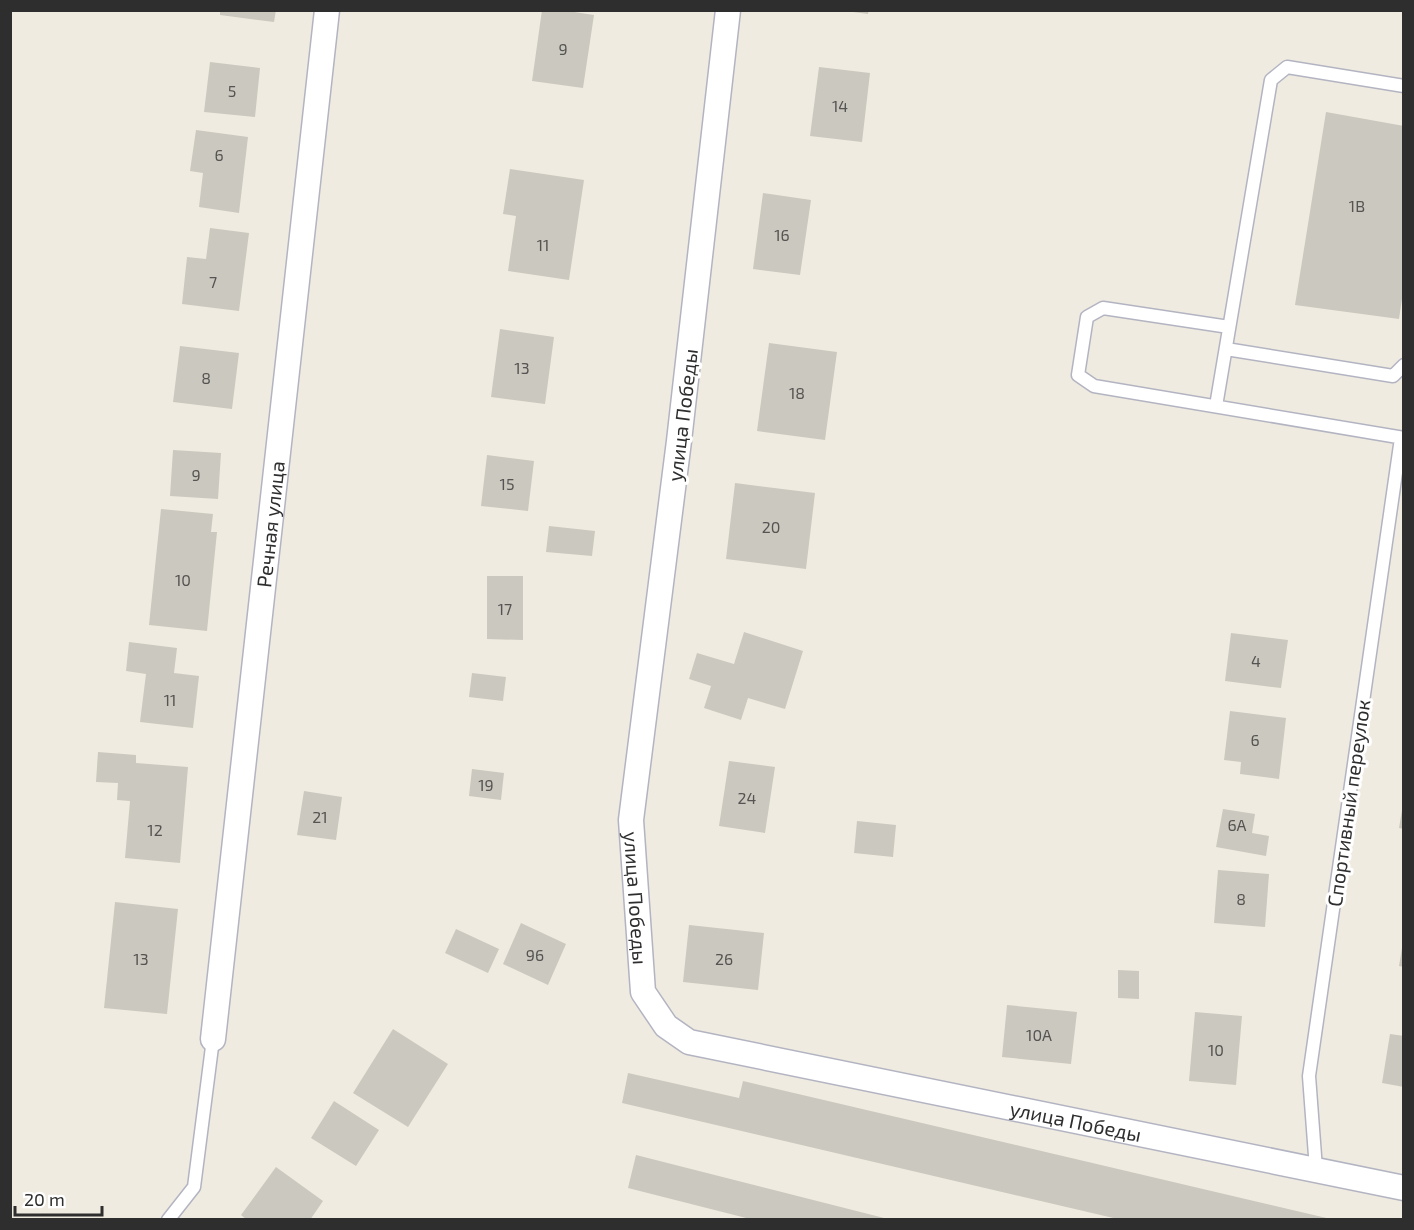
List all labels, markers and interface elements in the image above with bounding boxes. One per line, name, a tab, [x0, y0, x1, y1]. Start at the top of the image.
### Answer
house number: 9	[558, 39, 568, 58]
house number: 5	[228, 81, 236, 100]
house number: 14	[832, 96, 848, 115]
house number: 6	[214, 145, 224, 164]
house number: 1В	[1349, 196, 1365, 215]
house number: 16	[774, 225, 790, 244]
house number: 11	[537, 235, 549, 254]
house number: 7	[209, 272, 217, 291]
street label: улица Победы	[662, 347, 703, 483]
house number: 13	[514, 358, 530, 377]
house number: 8	[201, 368, 211, 387]
house number: 18	[789, 383, 805, 402]
street label: Речная улица	[251, 460, 289, 589]
house number: 9	[191, 465, 201, 484]
house number: 15	[500, 474, 514, 493]
house number: 20	[762, 517, 780, 536]
house number: 10	[175, 570, 191, 589]
house number: 17	[498, 599, 512, 618]
house number: 4	[1251, 651, 1261, 670]
house number: 11	[164, 690, 176, 709]
street label: Спортивный переулок	[1322, 698, 1375, 908]
house number: 6	[1250, 730, 1260, 749]
house number: 19	[478, 775, 494, 794]
house number: 24	[738, 788, 757, 807]
house number: 21	[312, 807, 328, 826]
house number: 6А	[1227, 815, 1247, 834]
house number: 12	[147, 820, 163, 839]
street label: улица Победы	[619, 831, 653, 965]
house number: 8	[1236, 889, 1246, 908]
house number: 96	[526, 945, 544, 964]
house number: 13	[133, 949, 149, 968]
house number: 26	[715, 949, 733, 968]
house number: 10А	[1026, 1025, 1052, 1044]
house number: 10	[1208, 1040, 1224, 1059]
street label: улица Победы	[1008, 1096, 1144, 1146]
scale bar	[15, 1179, 102, 1217]
text: 20 m	[24, 1188, 65, 1210]

